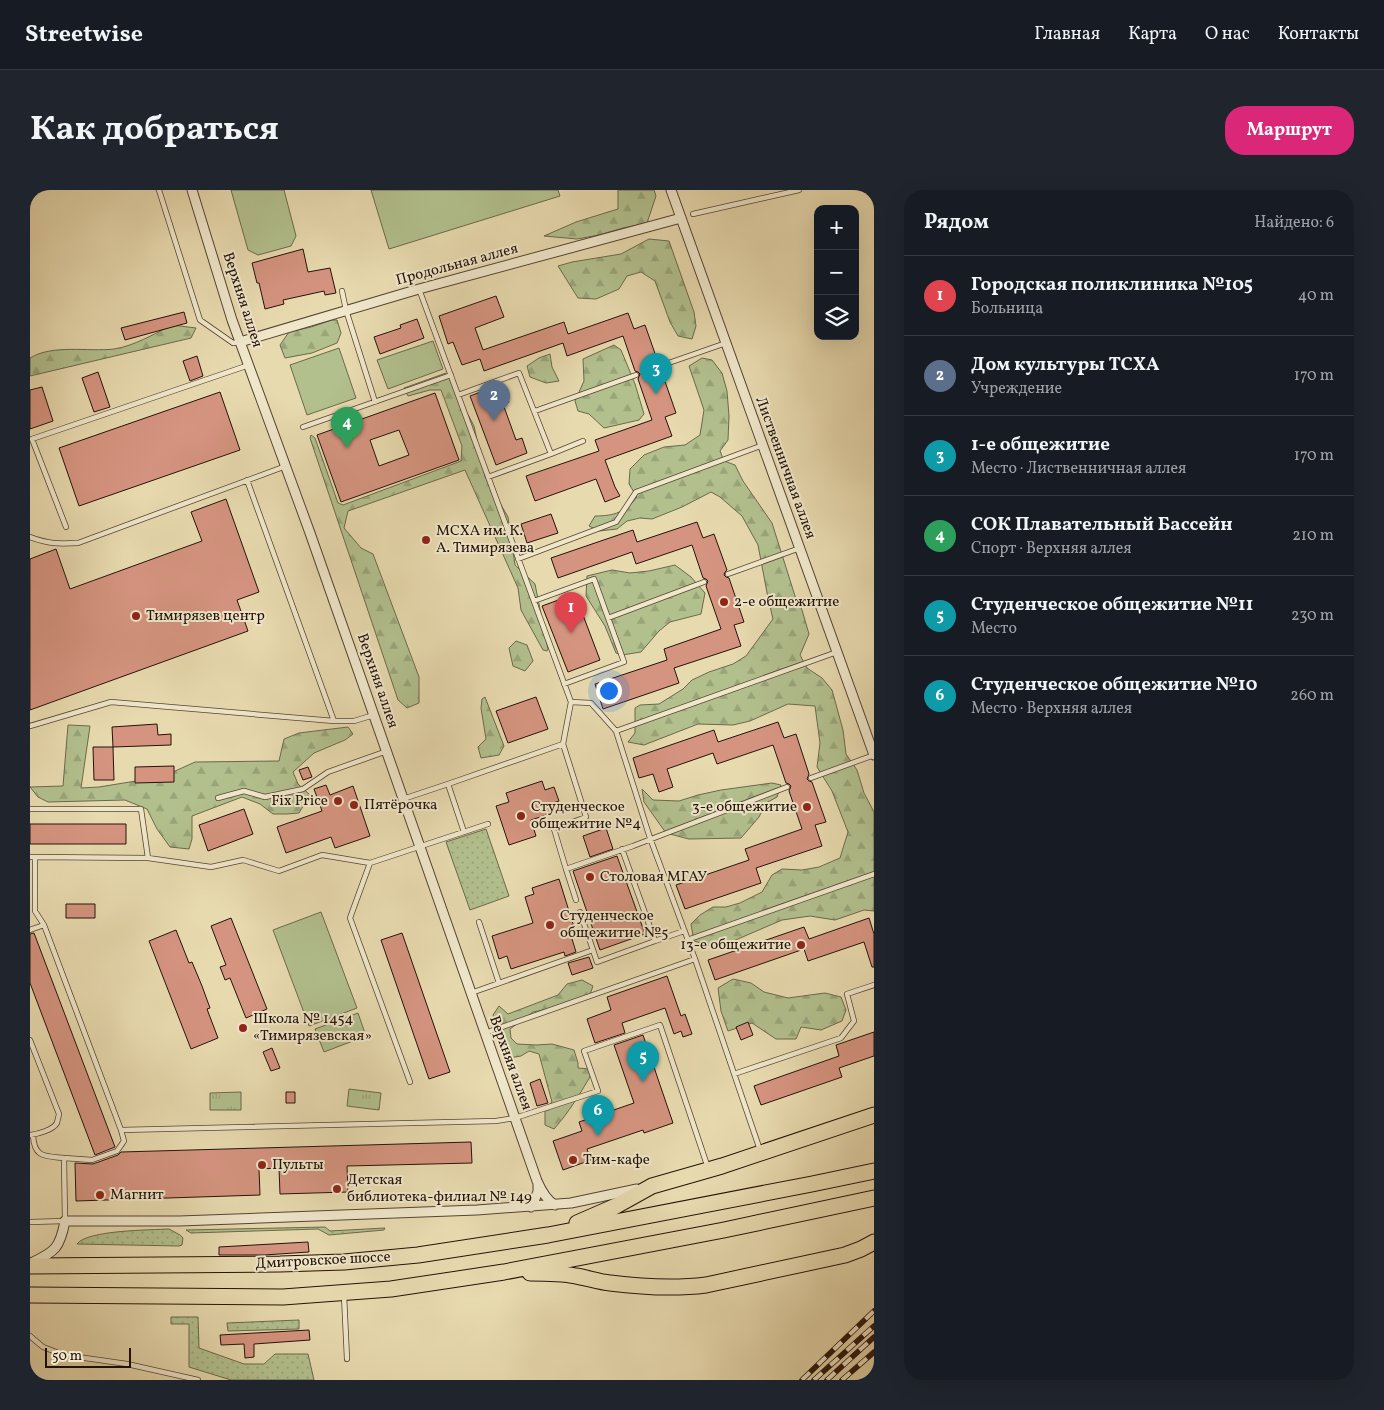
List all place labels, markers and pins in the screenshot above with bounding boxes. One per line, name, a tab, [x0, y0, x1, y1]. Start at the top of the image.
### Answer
pin: 3	[640, 353, 672, 394]
pin: 2	[478, 380, 510, 421]
pin: 4	[331, 407, 363, 448]
place label: МСХА им. К. А. Тимирязева	[436, 521, 534, 559]
marker: МСХА им. К. А. Тимирязева	[420, 534, 432, 546]
pin: 1	[555, 592, 587, 633]
place label: 2-е общежитие	[734, 592, 839, 613]
marker: 2-е общежитие	[718, 596, 730, 608]
place label: Тимирязев центр	[146, 606, 265, 627]
marker: Тимирязев центр	[130, 610, 142, 622]
place label: Fix Price	[271, 791, 328, 812]
marker: Fix Price	[332, 795, 344, 807]
place label: Пятёрочка	[364, 795, 438, 816]
place label: Студенческое общежитие №4	[531, 797, 641, 835]
place label: 3-е общежитие	[692, 797, 797, 818]
marker: Пятёрочка	[348, 799, 360, 811]
marker: 3-е общежитие	[801, 801, 813, 813]
marker: Студенческое общежитие №4	[515, 810, 527, 822]
place label: Столовая МГАУ	[600, 867, 707, 888]
marker: Столовая МГАУ	[584, 871, 596, 883]
place label: Студенческое общежитие №5	[560, 906, 669, 944]
marker: Студенческое общежитие №5	[544, 919, 556, 931]
place label: 13-е общежитие	[680, 935, 791, 956]
marker: 13-е общежитие	[795, 939, 807, 951]
place label: Школа № 1454 «Тимирязевская»	[253, 1009, 372, 1047]
marker: Школа № 1454 «Тимирязевская»	[237, 1022, 249, 1034]
pin: 5	[627, 1041, 659, 1082]
pin: 6	[582, 1095, 614, 1136]
place label: Тим-кафе	[583, 1150, 650, 1171]
marker: Тим-кафе	[567, 1154, 579, 1166]
place label: Пульты	[272, 1155, 324, 1176]
marker: Пульты	[256, 1159, 268, 1171]
place label: Детская библиотека-филиал № 149	[347, 1170, 532, 1208]
marker: Детская библиотека-филиал № 149	[331, 1183, 343, 1195]
place label: Магнит	[110, 1185, 164, 1206]
marker: Магнит	[94, 1189, 106, 1201]

